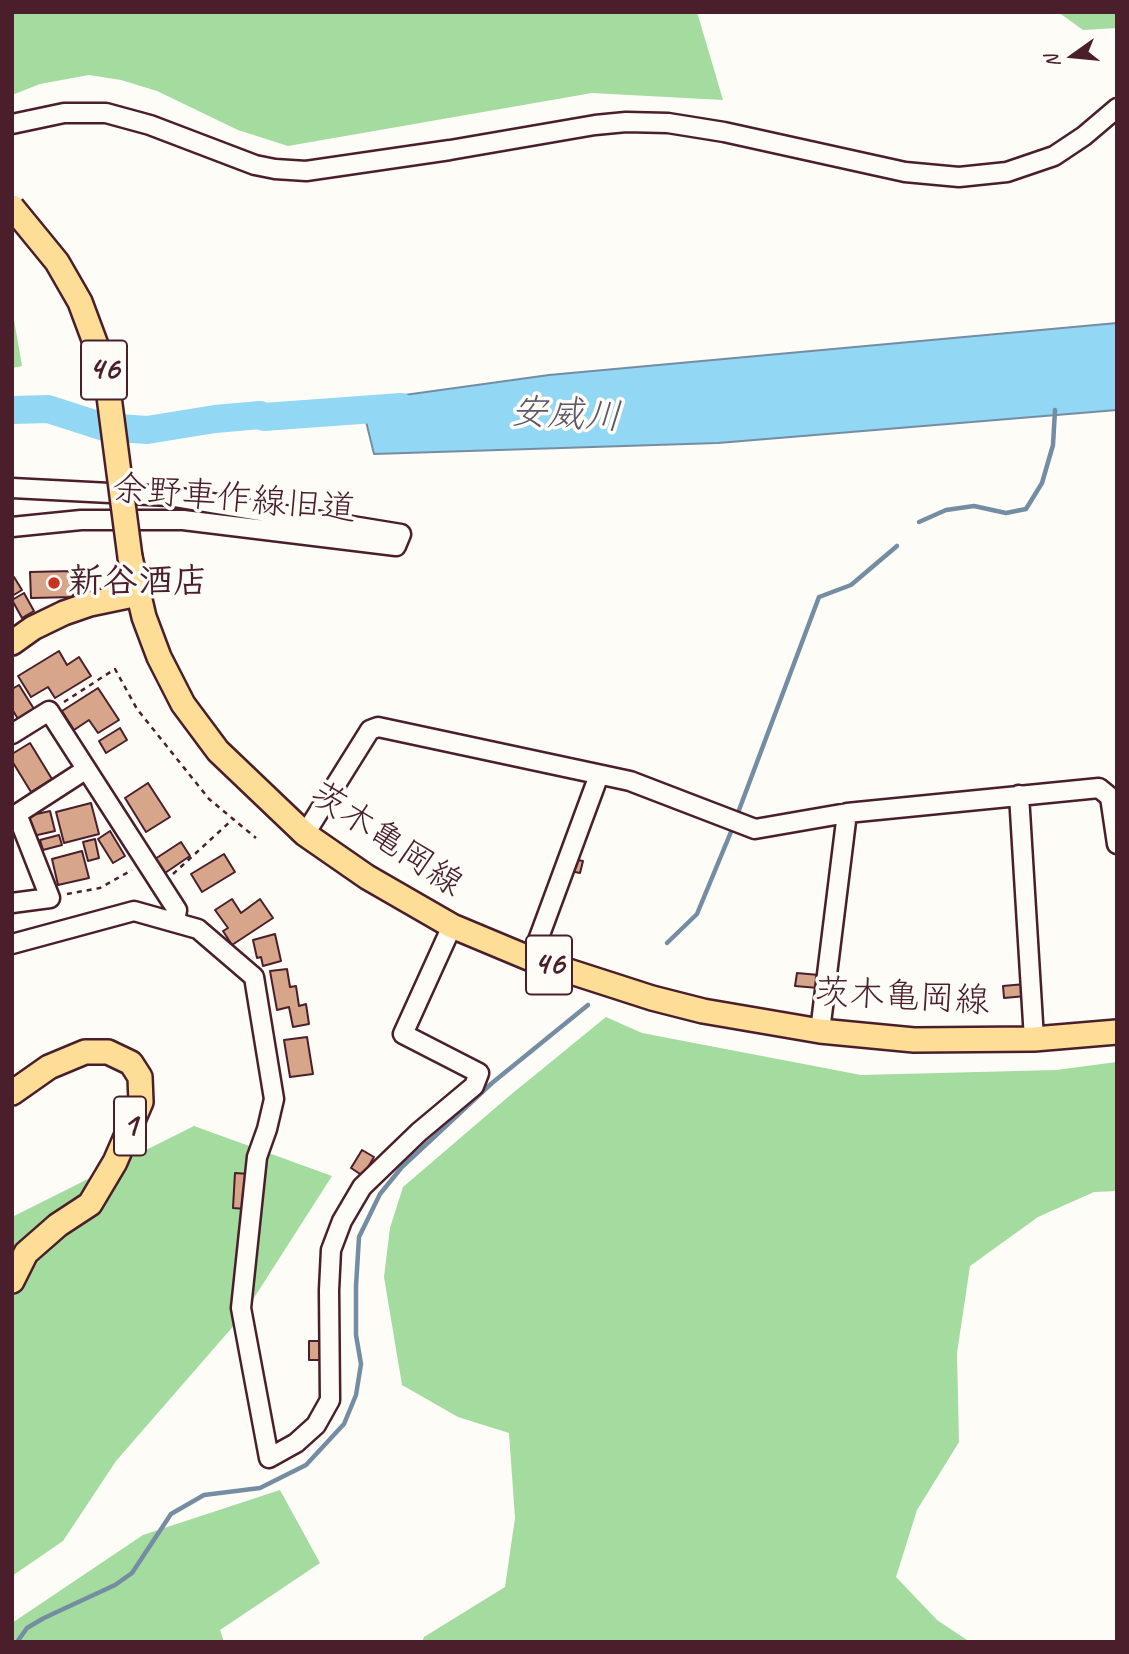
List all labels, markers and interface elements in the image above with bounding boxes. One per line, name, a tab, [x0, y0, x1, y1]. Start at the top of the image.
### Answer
north arrow	[1038, 21, 1108, 91]
text: N	[1040, 53, 1066, 70]
road number: 46	[81, 340, 127, 400]
water label: 安威川	[509, 391, 623, 441]
street label: 余野車作線旧道	[110, 468, 358, 532]
place label: 新谷酒店	[68, 562, 208, 604]
marker: 新谷酒店	[46, 575, 62, 591]
street label: 茨木亀岡線	[302, 774, 470, 906]
road number: 46	[526, 936, 572, 995]
street label: 茨木亀岡線	[814, 972, 990, 1024]
road number: 1	[114, 1096, 146, 1156]

